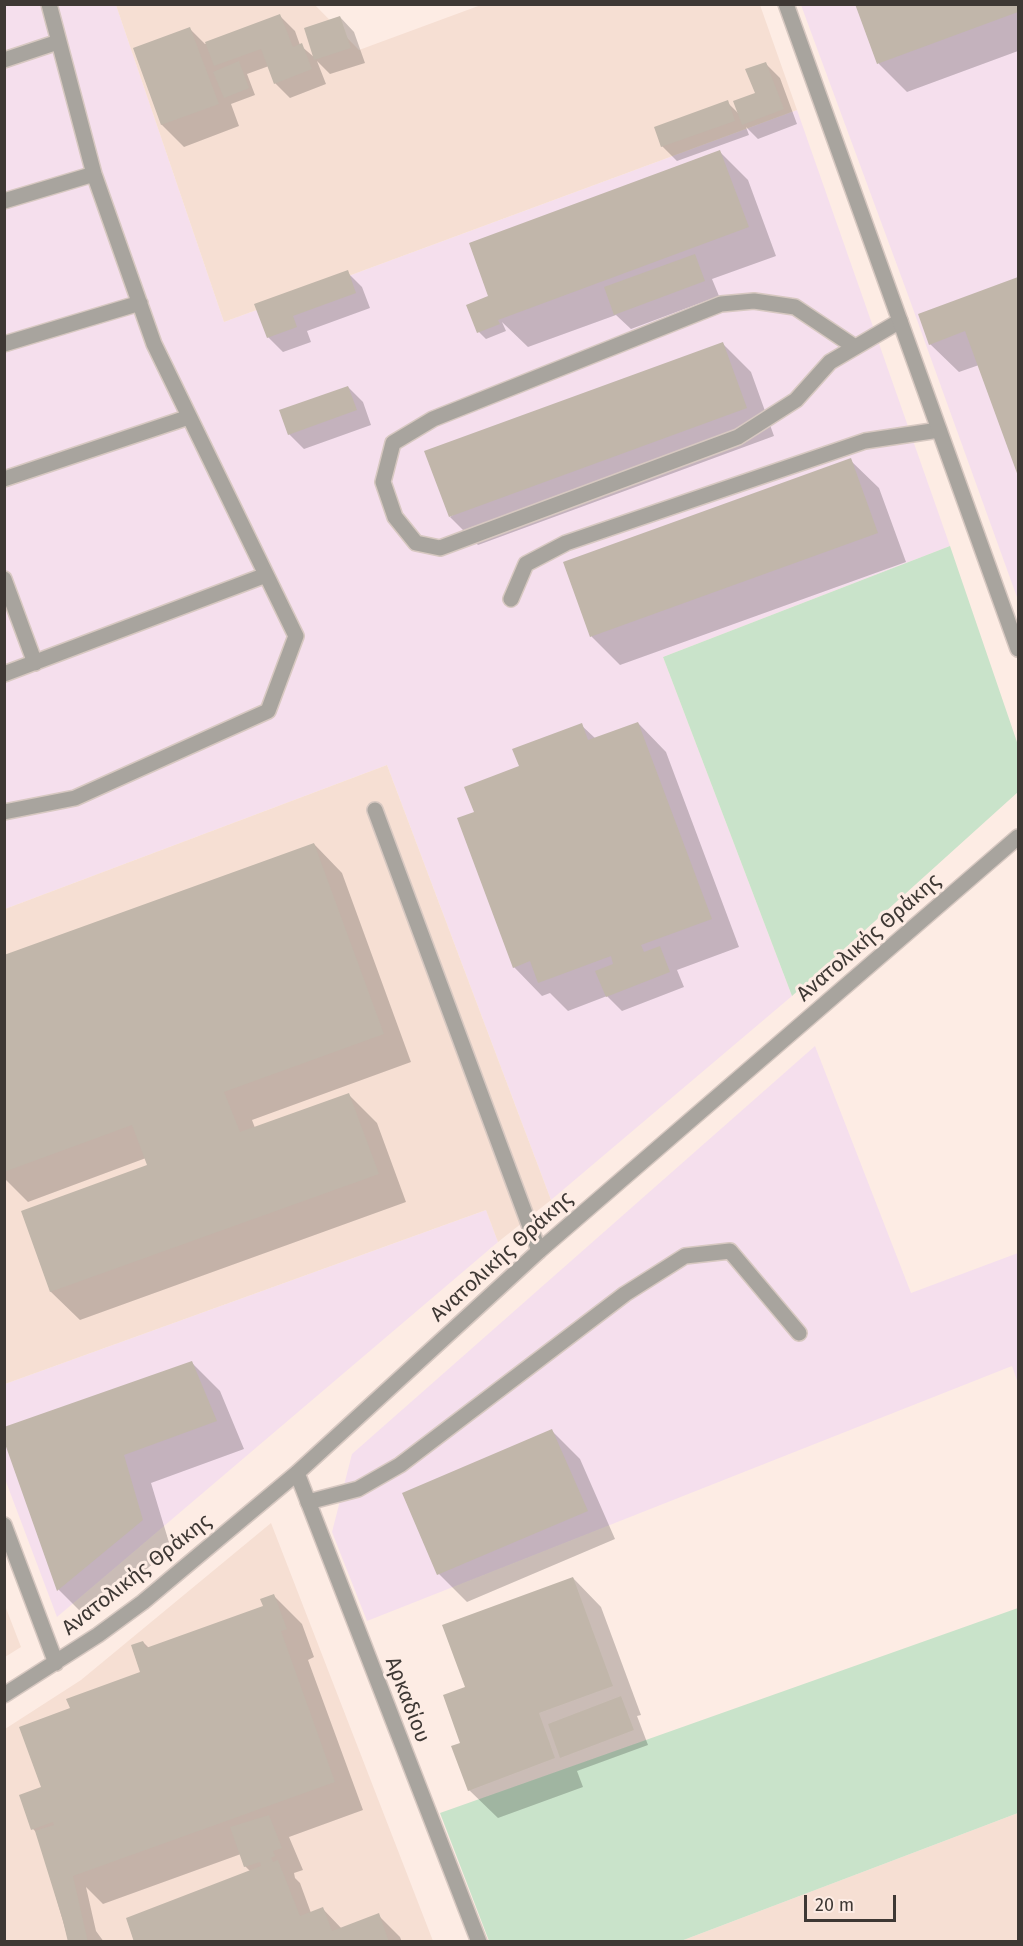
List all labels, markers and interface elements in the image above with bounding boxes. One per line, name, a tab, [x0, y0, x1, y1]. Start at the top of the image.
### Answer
street label: Ανατολικής Θράκης	[792, 869, 946, 1007]
street label: Ανατολικής Θράκης	[426, 1187, 578, 1327]
street label: Ανατολικής Θράκης	[57, 1509, 217, 1641]
street label: Αρκαδίου	[379, 1654, 435, 1746]
scale bar	[807, 1883, 898, 1921]
text: 20 m	[815, 1894, 854, 1916]

